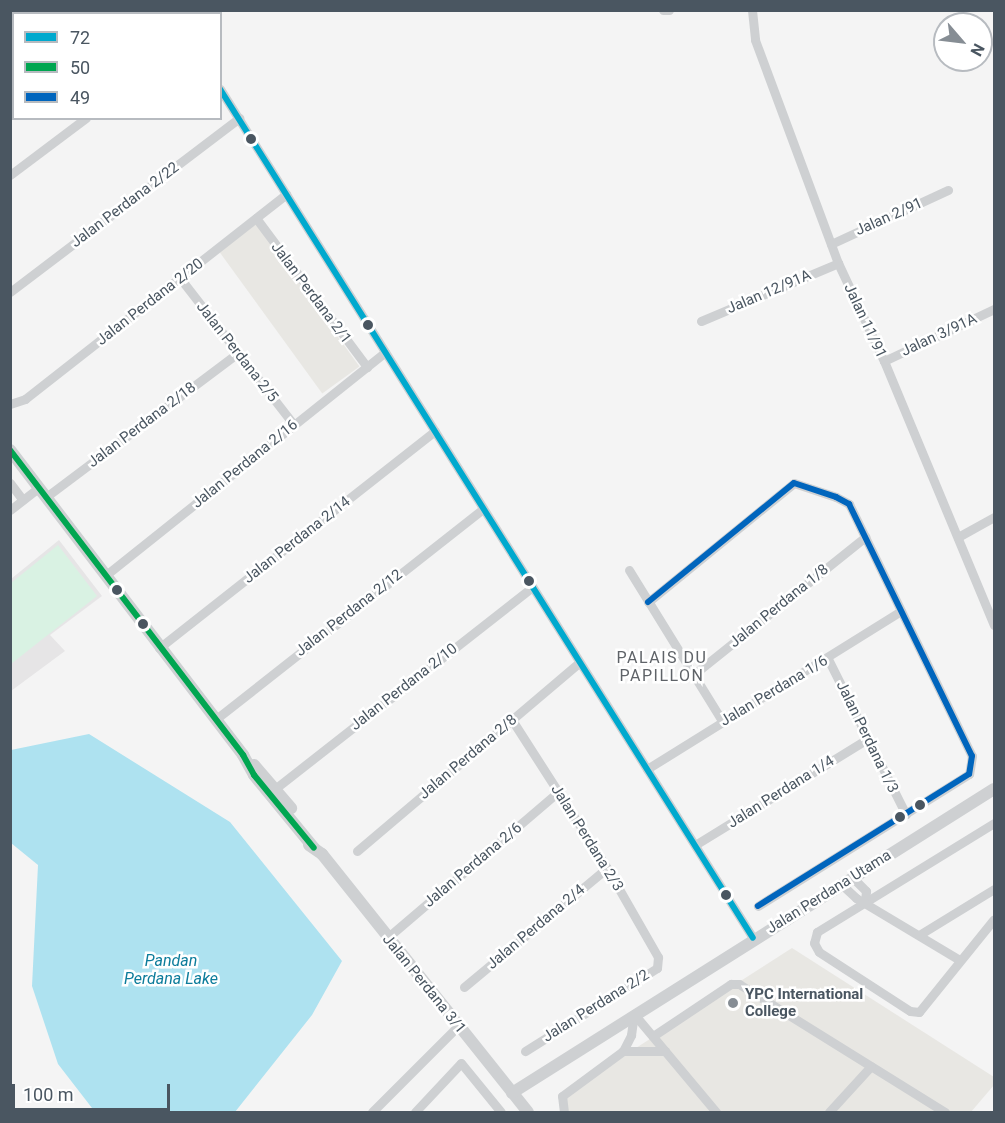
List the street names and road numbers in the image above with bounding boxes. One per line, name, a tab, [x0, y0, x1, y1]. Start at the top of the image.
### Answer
street label: Jalan Perdana 2/22	[67, 158, 183, 252]
street label: Jalan 2/91	[853, 194, 925, 240]
street label: Jalan Perdana 2/1	[267, 239, 355, 347]
street label: Jalan Perdana 2/20	[93, 255, 207, 349]
street label: Jalan 12/91A	[724, 266, 814, 318]
street label: Jalan 11/91	[840, 281, 890, 361]
street label: Jalan Perdana 2/5	[192, 298, 282, 406]
street label: Jalan 3/91A	[898, 310, 980, 360]
street label: Jalan Perdana 2/18	[84, 378, 200, 472]
street label: Jalan Perdana 2/16	[189, 416, 301, 512]
street label: Jalan Perdana 2/14	[240, 493, 354, 587]
street label: Jalan Perdana 1/8	[726, 561, 832, 651]
street label: Jalan Perdana 2/12	[292, 566, 406, 660]
street label: Jalan Perdana 2/10	[347, 640, 461, 734]
street label: Jalan Perdana 1/6	[717, 652, 831, 730]
street label: Jalan Perdana 1/3	[832, 678, 902, 796]
street label: Jalan Perdana 2/8	[415, 711, 521, 803]
street label: Jalan Perdana 1/4	[724, 752, 838, 832]
street label: Jalan Perdana 2/3	[547, 781, 627, 895]
street label: Jalan Perdana 2/6	[420, 819, 526, 911]
street label: Jalan Perdana Utama	[763, 846, 895, 938]
street label: Jalan Perdana 2/4	[483, 881, 589, 973]
street label: Jalan Perdana 3/1	[379, 931, 469, 1037]
street label: Jalan Perdana 2/2	[539, 966, 653, 1046]

